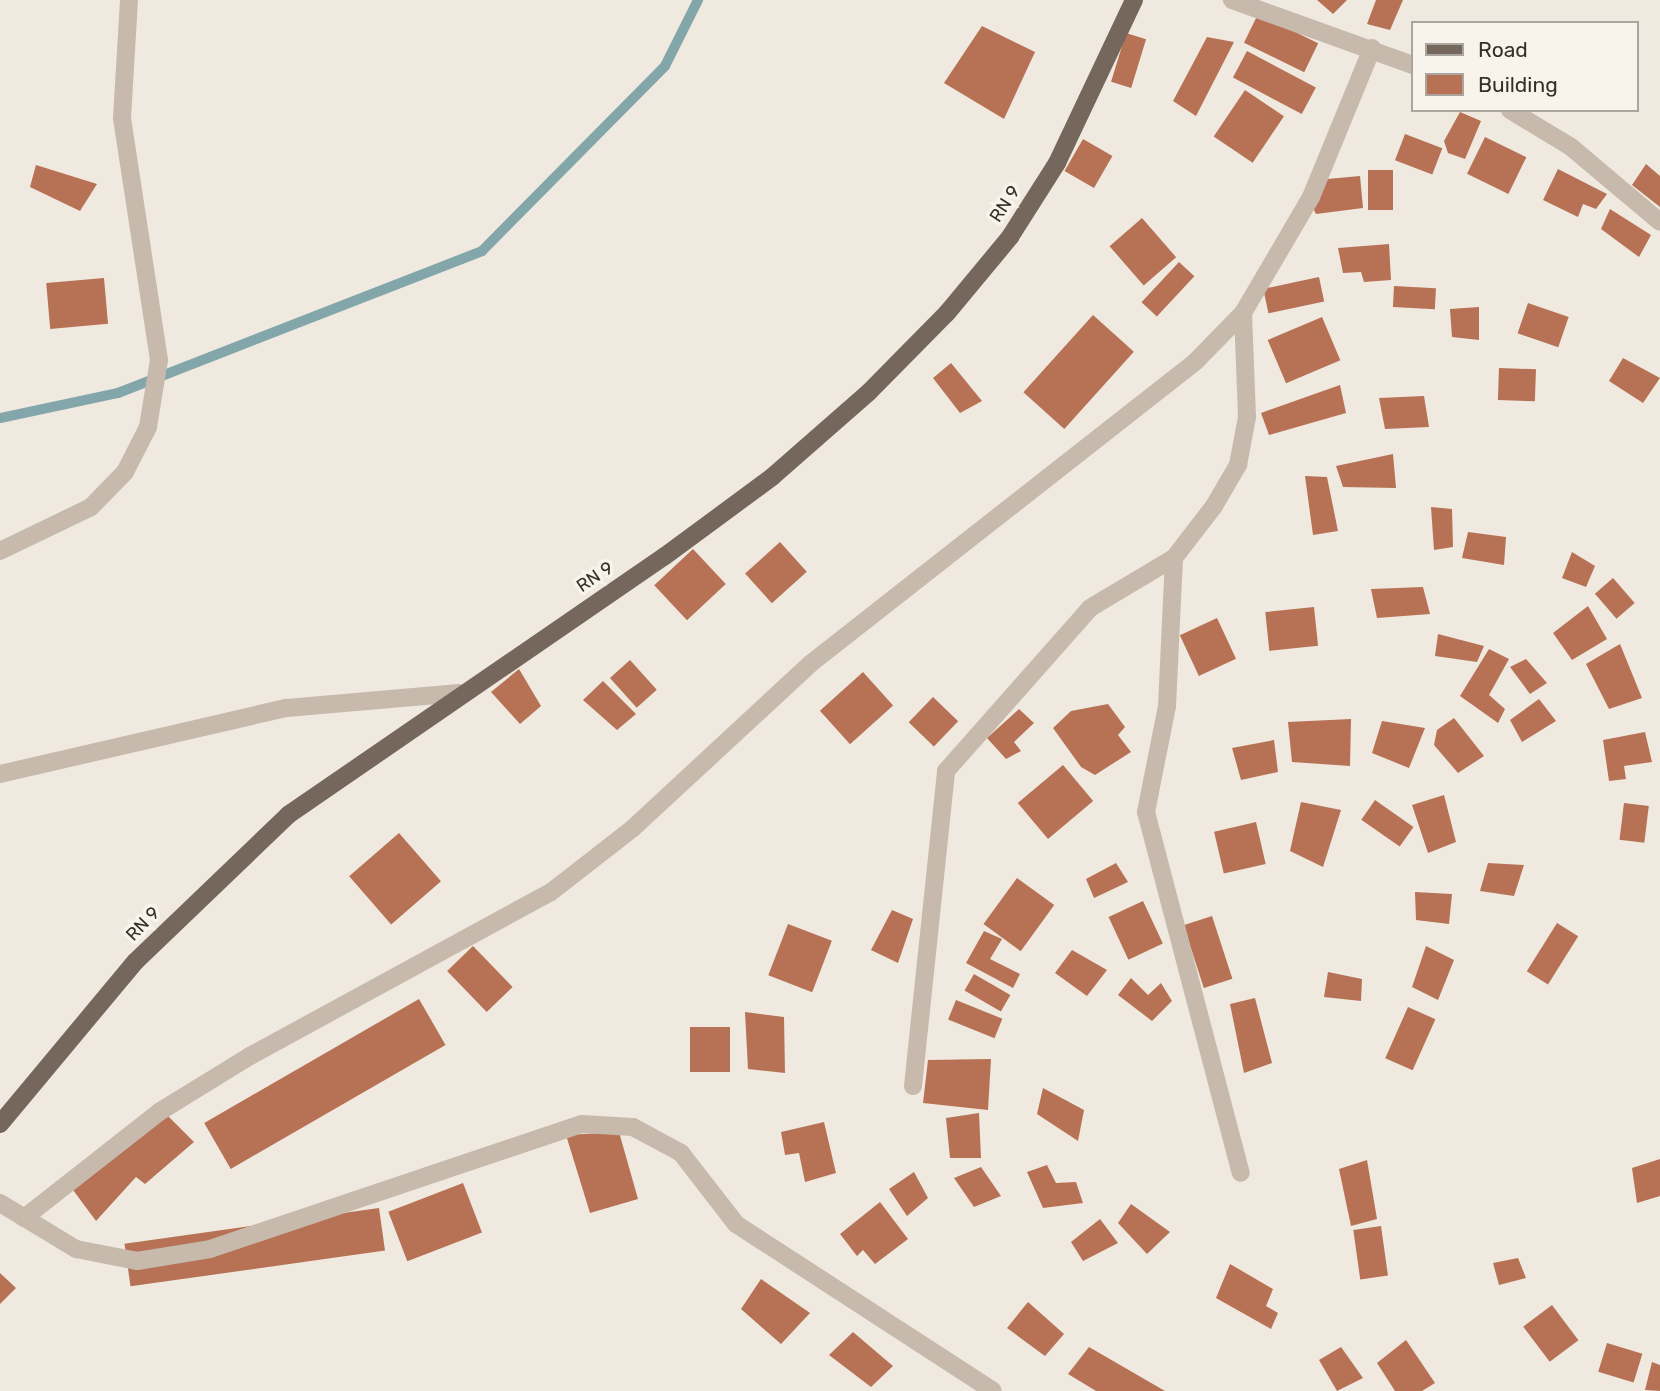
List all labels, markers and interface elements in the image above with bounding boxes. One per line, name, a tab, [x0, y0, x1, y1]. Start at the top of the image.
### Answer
legend	[1412, 21, 1639, 112]
text: Road	[1478, 37, 1528, 62]
text: Building	[1478, 72, 1558, 97]
street label: RN 9	[985, 182, 1025, 226]
street label: RN 9	[573, 557, 617, 597]
street label: RN 9	[122, 902, 164, 946]

